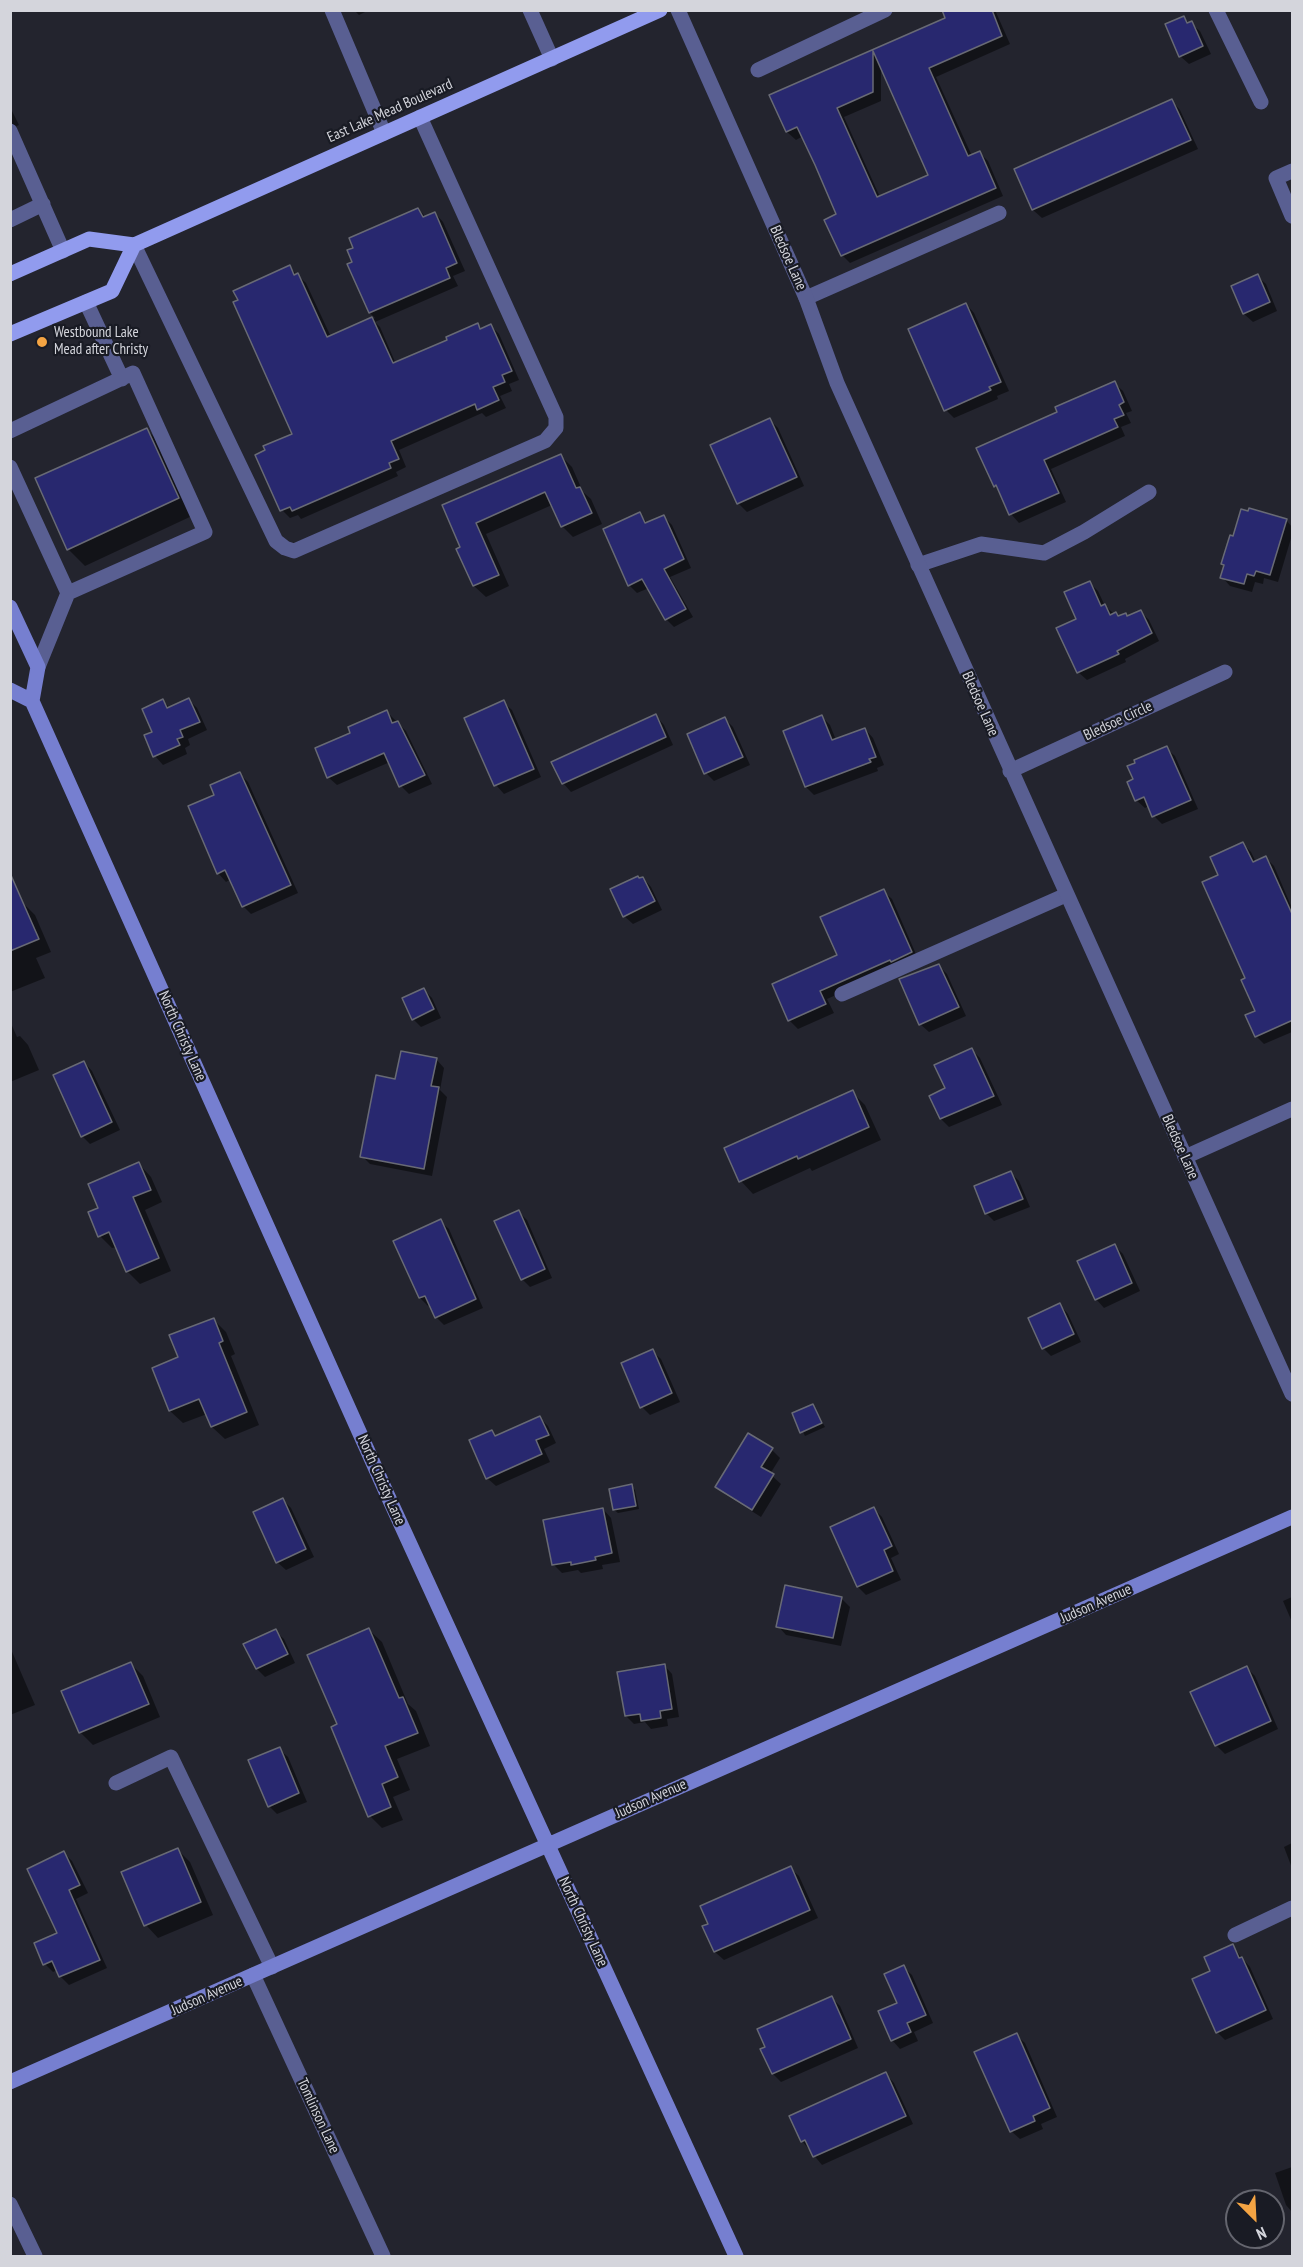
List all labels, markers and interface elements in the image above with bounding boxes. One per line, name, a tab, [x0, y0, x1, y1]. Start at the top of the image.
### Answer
street label: East Lake Mead Boulevard	[325, 75, 455, 147]
street label: Bledsoe Lane	[766, 223, 810, 293]
place label: Westbound Lake Mead after Christy	[54, 324, 148, 359]
marker: Westbound Lake Mead after Christy	[35, 335, 49, 349]
street label: Bledsoe Lane	[958, 669, 1002, 739]
street label: Bledsoe Circle	[1081, 697, 1155, 745]
street label: North Christy Lane	[154, 988, 210, 1084]
street label: Bledsoe Lane	[1158, 1112, 1202, 1182]
street label: North Christy Lane	[353, 1432, 409, 1528]
street label: Judson Avenue	[1058, 1580, 1134, 1628]
street label: Judson Avenue	[613, 1775, 689, 1823]
street label: North Christy Lane	[554, 1874, 612, 1970]
street label: Judson Avenue	[169, 1972, 245, 2020]
street label: Tomlinson Lane	[293, 2076, 343, 2156]
north arrow	[1225, 2189, 1285, 2249]
text: N	[1254, 2223, 1270, 2245]

